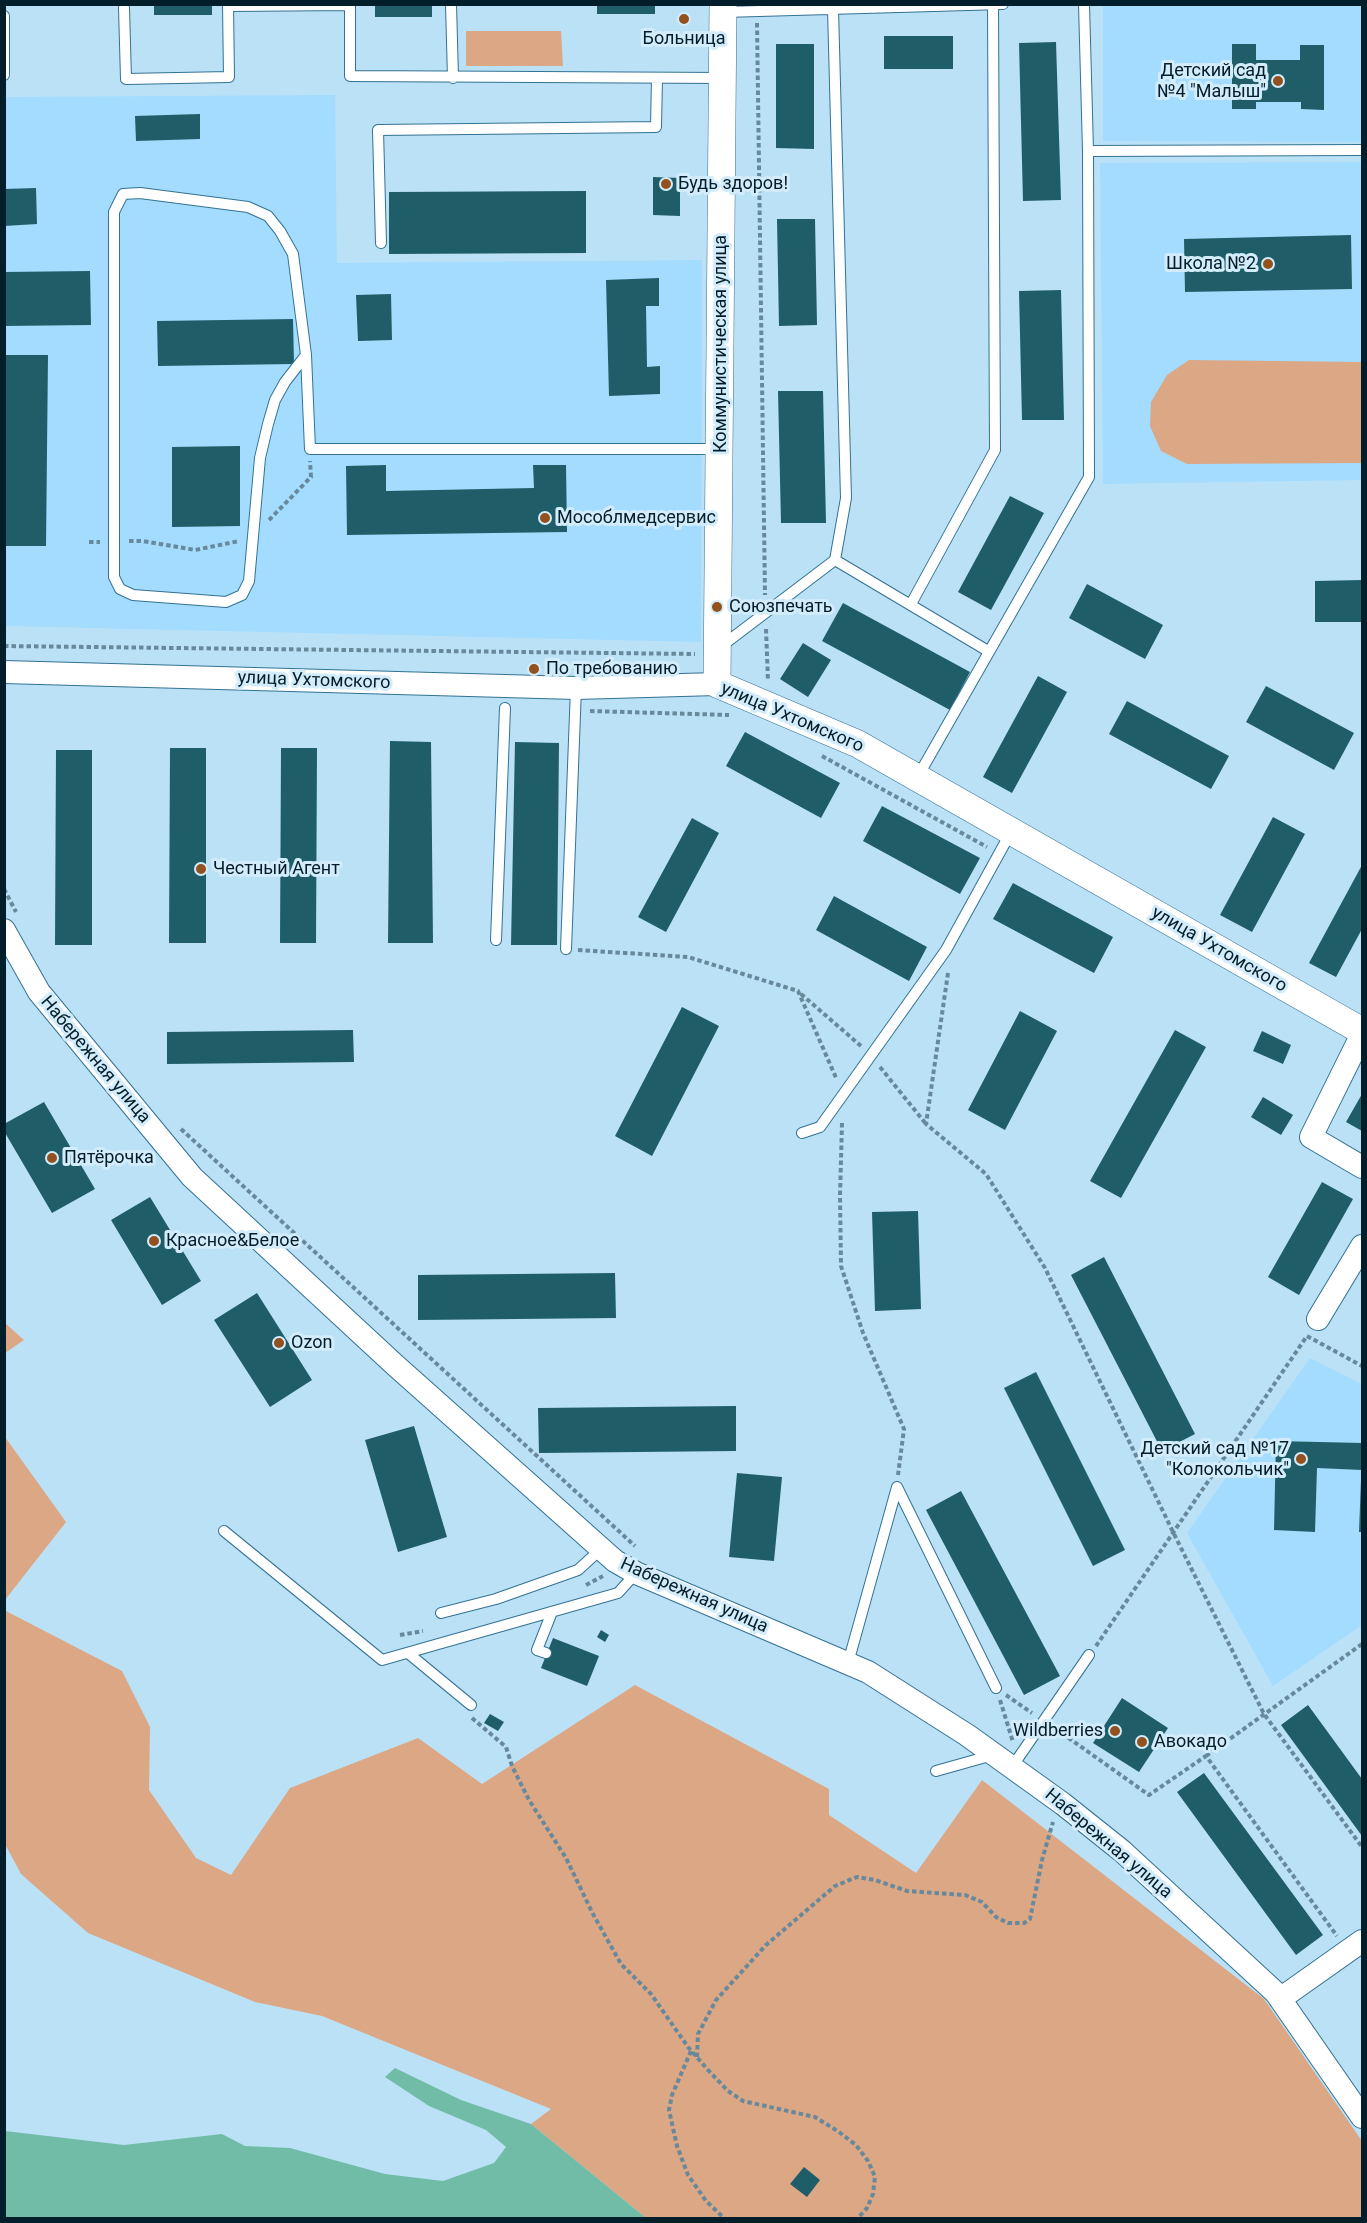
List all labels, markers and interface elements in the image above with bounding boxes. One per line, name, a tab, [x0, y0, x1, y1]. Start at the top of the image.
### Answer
marker: Больница	[677, 12, 691, 26]
place label: Больница	[643, 28, 725, 50]
place label: Детский сад №4 "Малыш"	[1157, 60, 1266, 103]
marker: Детский сад №4 "Малыш"	[1271, 74, 1285, 88]
place label: Будь здоров!	[678, 173, 788, 195]
marker: Будь здоров!	[659, 177, 673, 191]
street label: Коммунистическая улица	[710, 235, 732, 453]
place label: Школа №2	[1166, 253, 1256, 275]
marker: Школа №2	[1261, 257, 1275, 271]
place label: Мособлмедсервис	[557, 507, 716, 529]
marker: Мособлмедсервис	[538, 511, 552, 525]
place label: Союзпечать	[729, 596, 833, 618]
marker: Союзпечать	[710, 600, 724, 614]
place label: По требованию	[546, 658, 678, 680]
marker: По требованию	[527, 662, 541, 676]
street label: улица Ухтомского	[237, 668, 391, 694]
street label: улица Ухтомского	[717, 678, 867, 758]
place label: Честный Агент	[213, 858, 340, 880]
marker: Честный Агент	[194, 862, 208, 876]
street label: улица Ухтомского	[1147, 902, 1291, 998]
street label: Набережная улица	[35, 992, 155, 1128]
place label: Пятёрочка	[64, 1147, 154, 1169]
marker: Пятёрочка	[45, 1151, 59, 1165]
place label: Красное&Белое	[166, 1230, 299, 1252]
marker: Красное&Белое	[147, 1234, 161, 1248]
place label: Ozon	[291, 1332, 332, 1354]
marker: Ozon	[272, 1336, 286, 1350]
place label: Детский сад №17 "Колокольчик"	[1140, 1438, 1289, 1480]
marker: Детский сад №17 "Колокольчик"	[1294, 1452, 1308, 1466]
street label: Набережная улица	[617, 1554, 771, 1638]
place label: Wildberries	[1013, 1720, 1103, 1742]
marker: Wildberries	[1108, 1724, 1122, 1738]
place label: Авокадо	[1154, 1731, 1227, 1753]
marker: Авокадо	[1135, 1735, 1149, 1749]
street label: Набережная улица	[1040, 1784, 1176, 1904]

